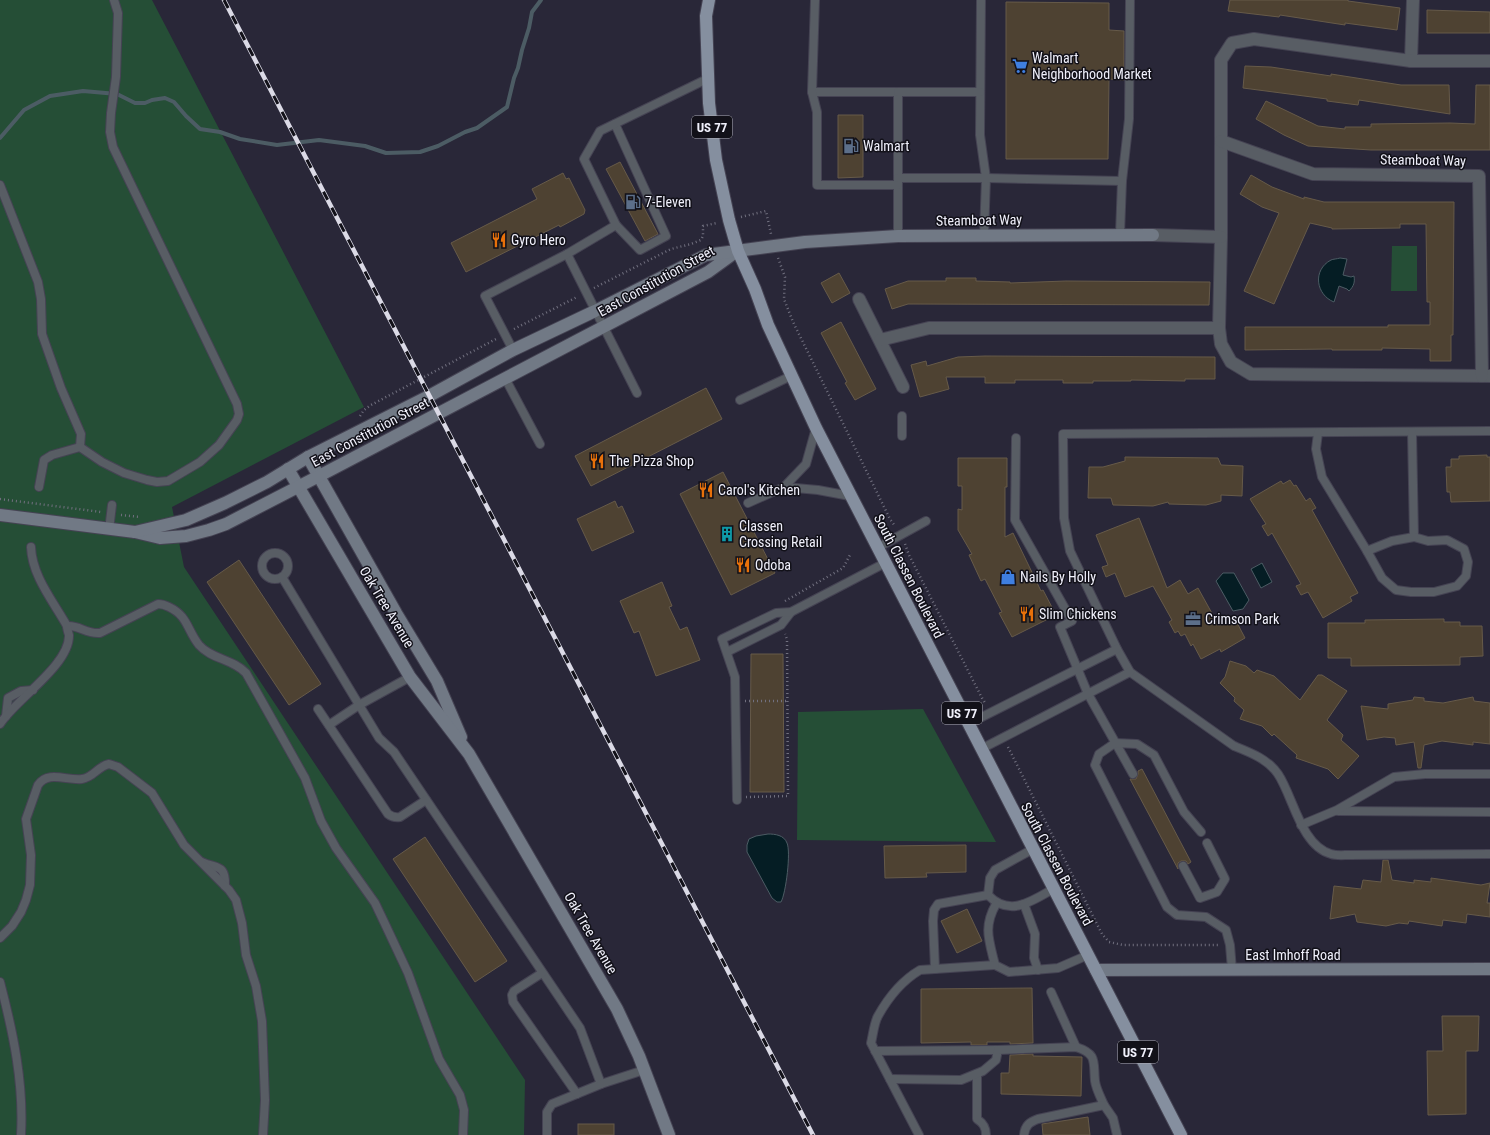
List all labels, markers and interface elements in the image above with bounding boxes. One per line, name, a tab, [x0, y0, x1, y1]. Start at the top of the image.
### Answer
place label: Walmart Neighborhood Market	[1032, 50, 1152, 82]
supermarket icon: Walmart Neighborhood Market	[1011, 57, 1029, 75]
road number: US 77	[692, 116, 732, 138]
fuel station icon: Walmart	[842, 137, 860, 155]
place label: Walmart	[863, 138, 909, 154]
street label: Steamboat Way	[1380, 151, 1466, 169]
fuel station icon: 7-Eleven	[624, 193, 642, 211]
place label: 7-Eleven	[645, 194, 691, 210]
street label: Steamboat Way	[936, 211, 1022, 229]
restaurant icon: Gyro Hero	[490, 231, 508, 249]
place label: Gyro Hero	[511, 232, 566, 248]
street label: East Constitution Street	[595, 242, 717, 320]
street label: East Constitution Street	[308, 394, 432, 470]
restaurant icon: The Pizza Shop	[588, 452, 606, 470]
place label: The Pizza Shop	[609, 453, 694, 469]
restaurant icon: Carol's Kitchen	[697, 481, 715, 499]
place label: Carol's Kitchen	[718, 482, 800, 498]
street label: South Classen Boulevard	[871, 511, 947, 641]
place label: Classen Crossing Retail	[739, 518, 822, 550]
building icon: Classen Crossing Retail	[718, 525, 736, 543]
restaurant icon: Qdoba	[734, 556, 752, 574]
place label: Qdoba	[755, 557, 791, 573]
street label: Oak Tree Avenue	[356, 563, 418, 651]
shop icon: Nails By Holly	[999, 568, 1017, 586]
place label: Nails By Holly	[1020, 569, 1096, 585]
restaurant icon: Slim Chickens	[1018, 605, 1036, 623]
place label: Slim Chickens	[1039, 606, 1117, 622]
office icon: Crimson Park	[1184, 610, 1202, 628]
place label: Crimson Park	[1205, 611, 1280, 627]
road number: US 77	[942, 702, 982, 724]
street label: South Classen Boulevard	[1018, 800, 1096, 928]
street label: Oak Tree Avenue	[561, 889, 621, 977]
street label: East Imhoff Road	[1245, 947, 1341, 963]
road number: US 77	[1118, 1041, 1158, 1063]

